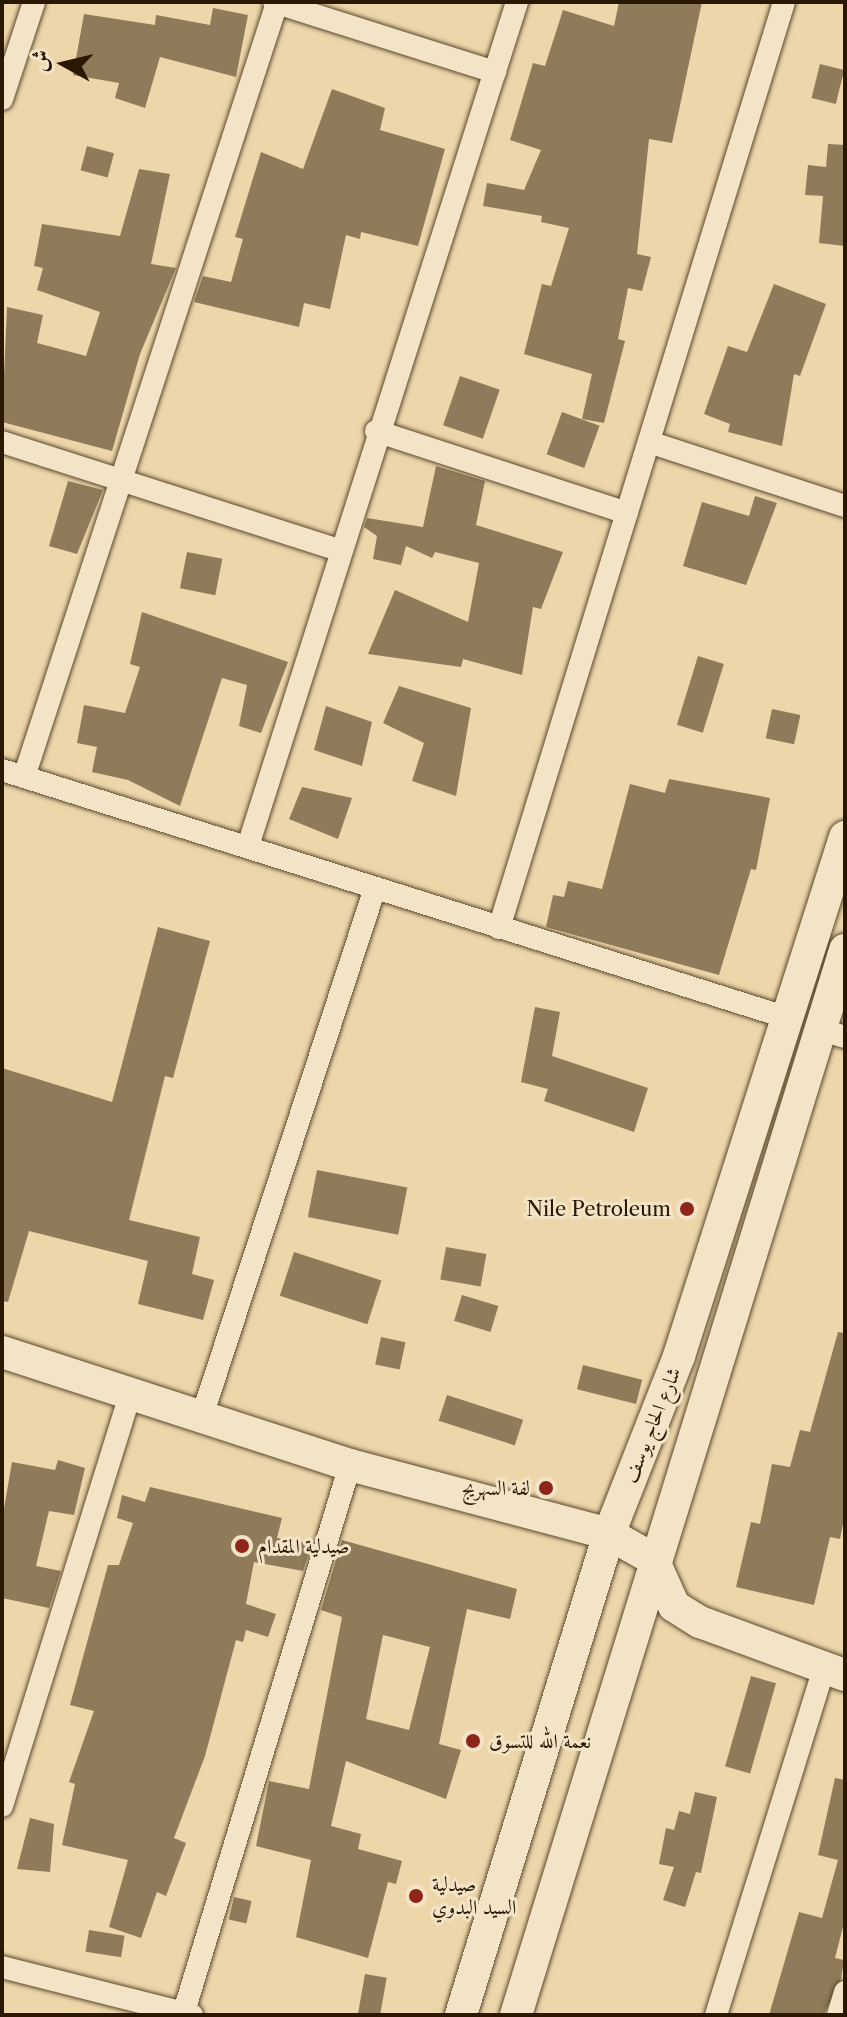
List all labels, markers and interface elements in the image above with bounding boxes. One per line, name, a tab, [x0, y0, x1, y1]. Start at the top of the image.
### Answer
north arrow	[24, 24, 104, 104]
text: ش	[25, 48, 55, 73]
place label: Nile Petroleum	[527, 1197, 671, 1221]
marker: Nile Petroleum	[678, 1200, 696, 1218]
street label: شارع الحاج يوسف	[618, 1364, 686, 1486]
place label: لفة السهريج	[462, 1476, 530, 1500]
marker: لفة السهريج	[537, 1479, 555, 1497]
place label: صيدلية المقدام	[258, 1534, 349, 1558]
marker: صيدلية المقدام	[233, 1537, 251, 1555]
place label: نعمة الله للتسوق	[489, 1729, 591, 1753]
marker: نعمة الله للتسوق	[464, 1732, 482, 1750]
place label: صيدلية السيد البدوي	[432, 1872, 516, 1919]
marker: صيدلية السيد البدوي	[407, 1887, 425, 1905]

